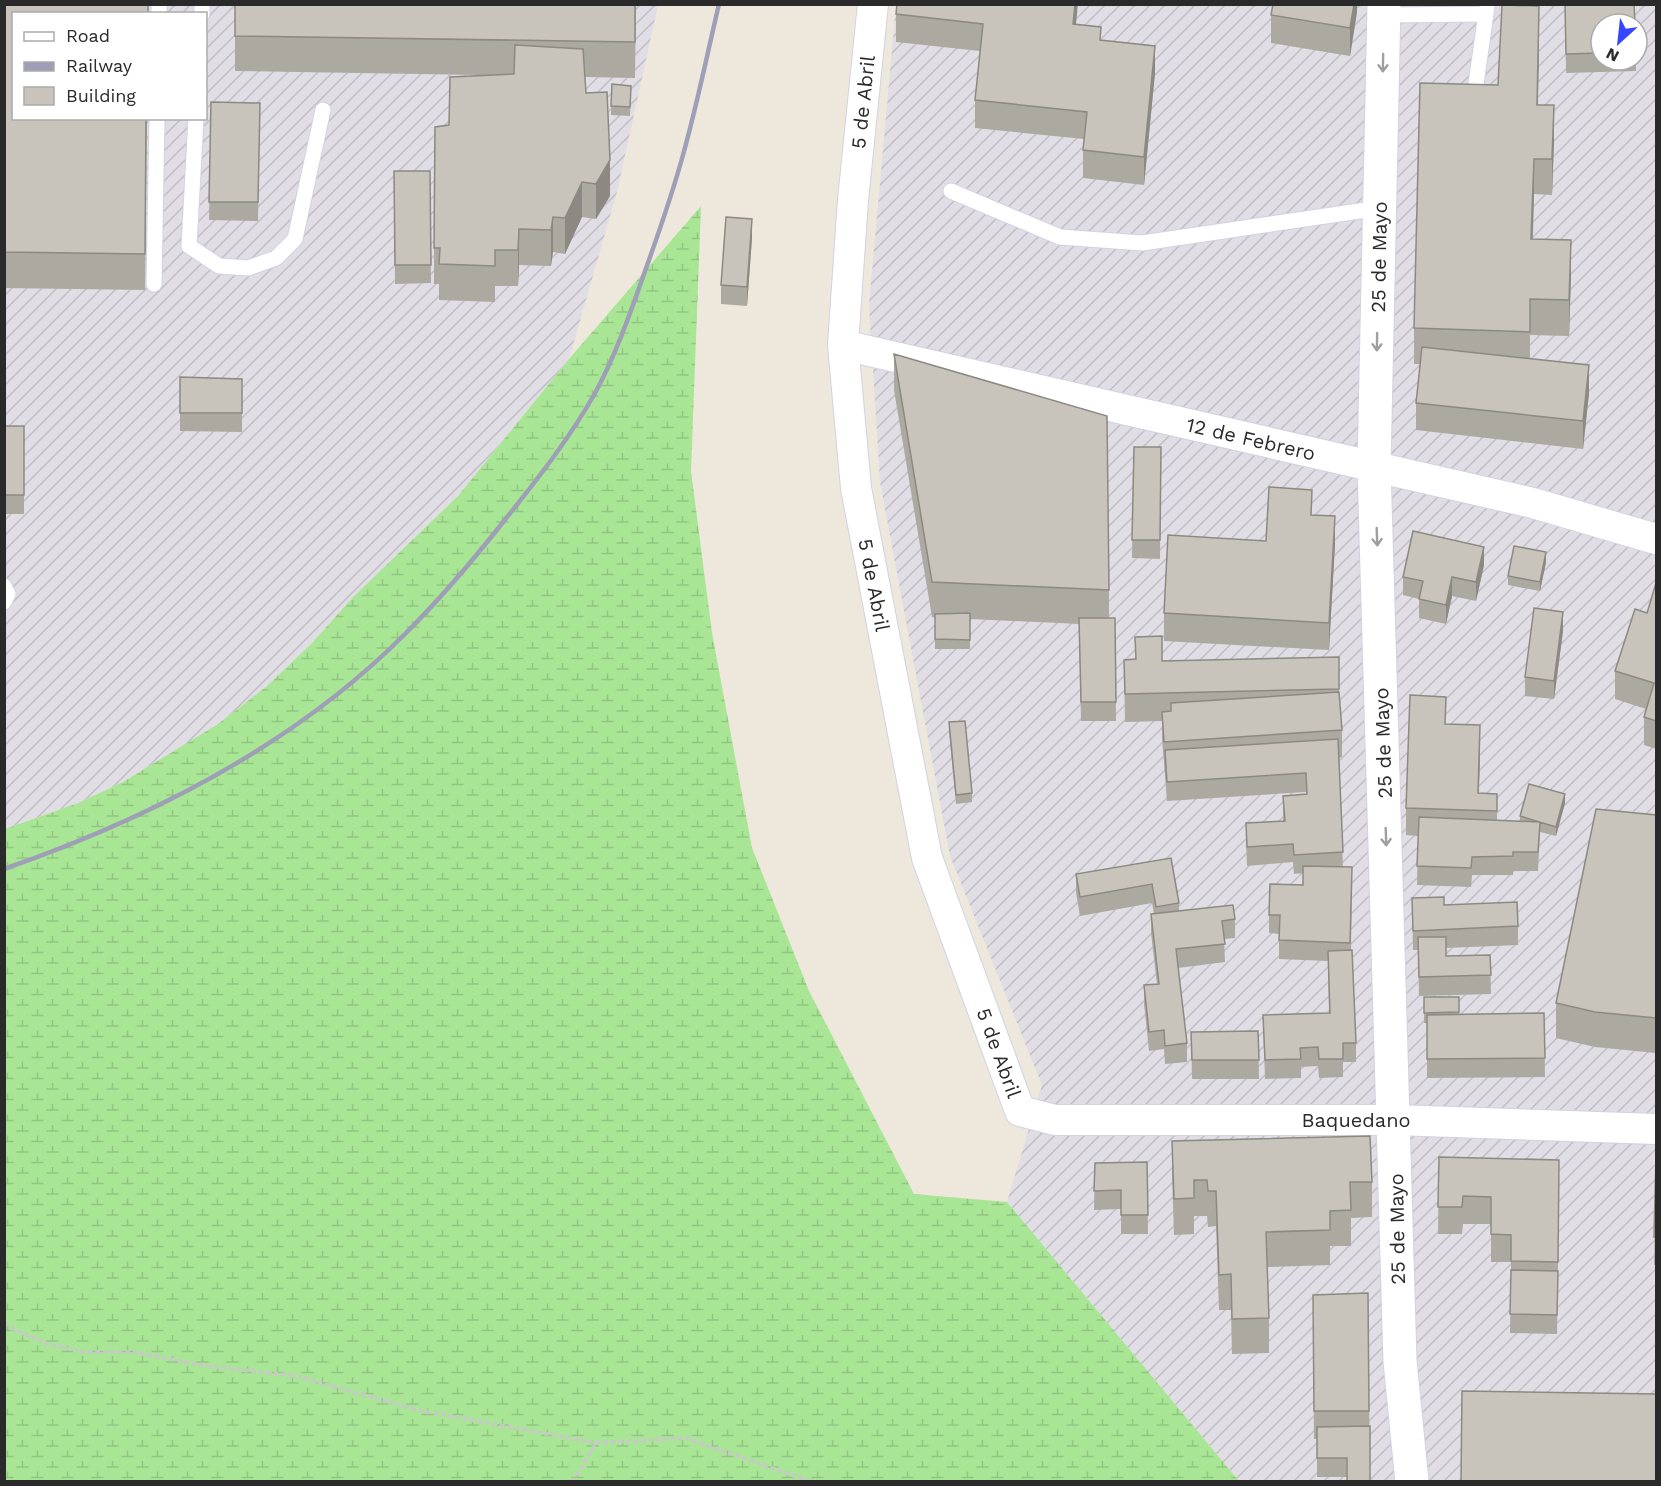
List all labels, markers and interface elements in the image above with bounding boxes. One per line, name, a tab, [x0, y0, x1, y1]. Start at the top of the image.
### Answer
legend	[12, 12, 207, 120]
north arrow	[1589, 12, 1649, 72]
text: Road	[66, 25, 110, 46]
text: N	[1603, 44, 1622, 66]
one-way arrow	[1377, 52, 1388, 72]
street label: 5 de Abril	[846, 54, 880, 150]
text: Railway	[66, 55, 133, 76]
text: Building	[66, 85, 136, 106]
street label: 25 de Mayo	[1366, 201, 1392, 313]
one-way arrow	[1371, 331, 1383, 351]
street label: 12 de Febrero	[1184, 413, 1318, 465]
one-way arrow	[1371, 526, 1382, 546]
street label: 5 de Abril	[853, 537, 895, 633]
street label: 25 de Mayo	[1369, 687, 1397, 799]
one-way arrow	[1380, 826, 1392, 846]
street label: 5 de Abril	[972, 1005, 1026, 1101]
street label: Baquedano	[1301, 1108, 1411, 1132]
street label: 25 de Mayo	[1384, 1173, 1410, 1285]

